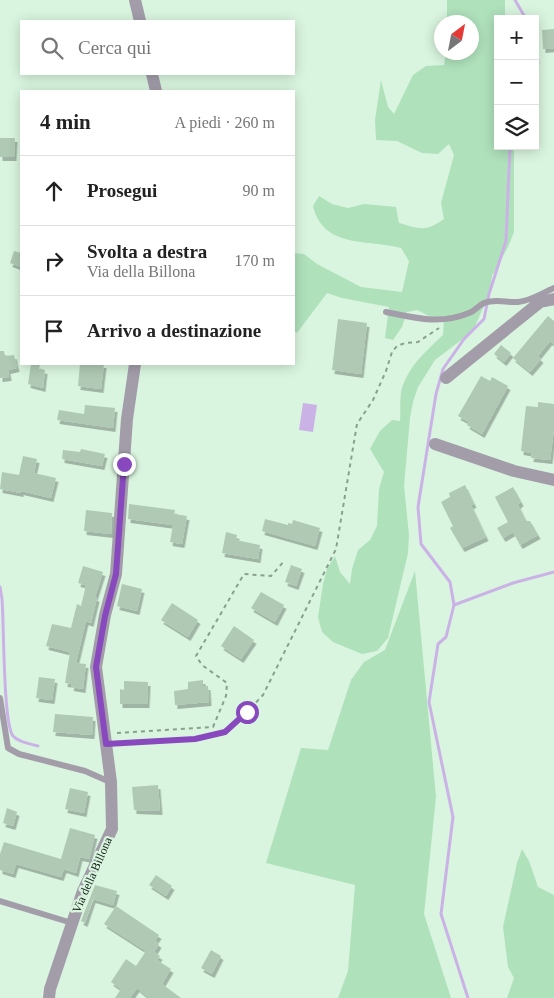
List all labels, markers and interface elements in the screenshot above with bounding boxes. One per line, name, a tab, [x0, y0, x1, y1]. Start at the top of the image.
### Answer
north arrow	[434, 15, 479, 60]
map controls	[494, 15, 539, 150]
button: +	[494, 15, 539, 60]
search box	[20, 20, 295, 75]
icon: search	[38, 34, 66, 62]
text: Cerca qui	[78, 37, 151, 58]
button: −	[494, 60, 539, 105]
button: layers	[494, 105, 539, 150]
text: 4 min	[40, 110, 91, 134]
text: A piedi · 260 m	[175, 114, 275, 131]
icon: ahead	[40, 177, 68, 205]
text: Prosegui	[87, 180, 157, 201]
text: 90 m	[243, 182, 275, 199]
text: Svolta a destra	[87, 241, 207, 262]
icon: right	[40, 247, 68, 275]
text: 170 m	[235, 252, 275, 269]
text: Via della Billona	[87, 263, 195, 280]
icon: arrive	[40, 317, 68, 345]
text: Arrivo a destinazione	[87, 320, 261, 341]
route end	[113, 453, 136, 476]
route start	[236, 701, 259, 724]
street label: Via della Billona	[69, 834, 115, 915]

